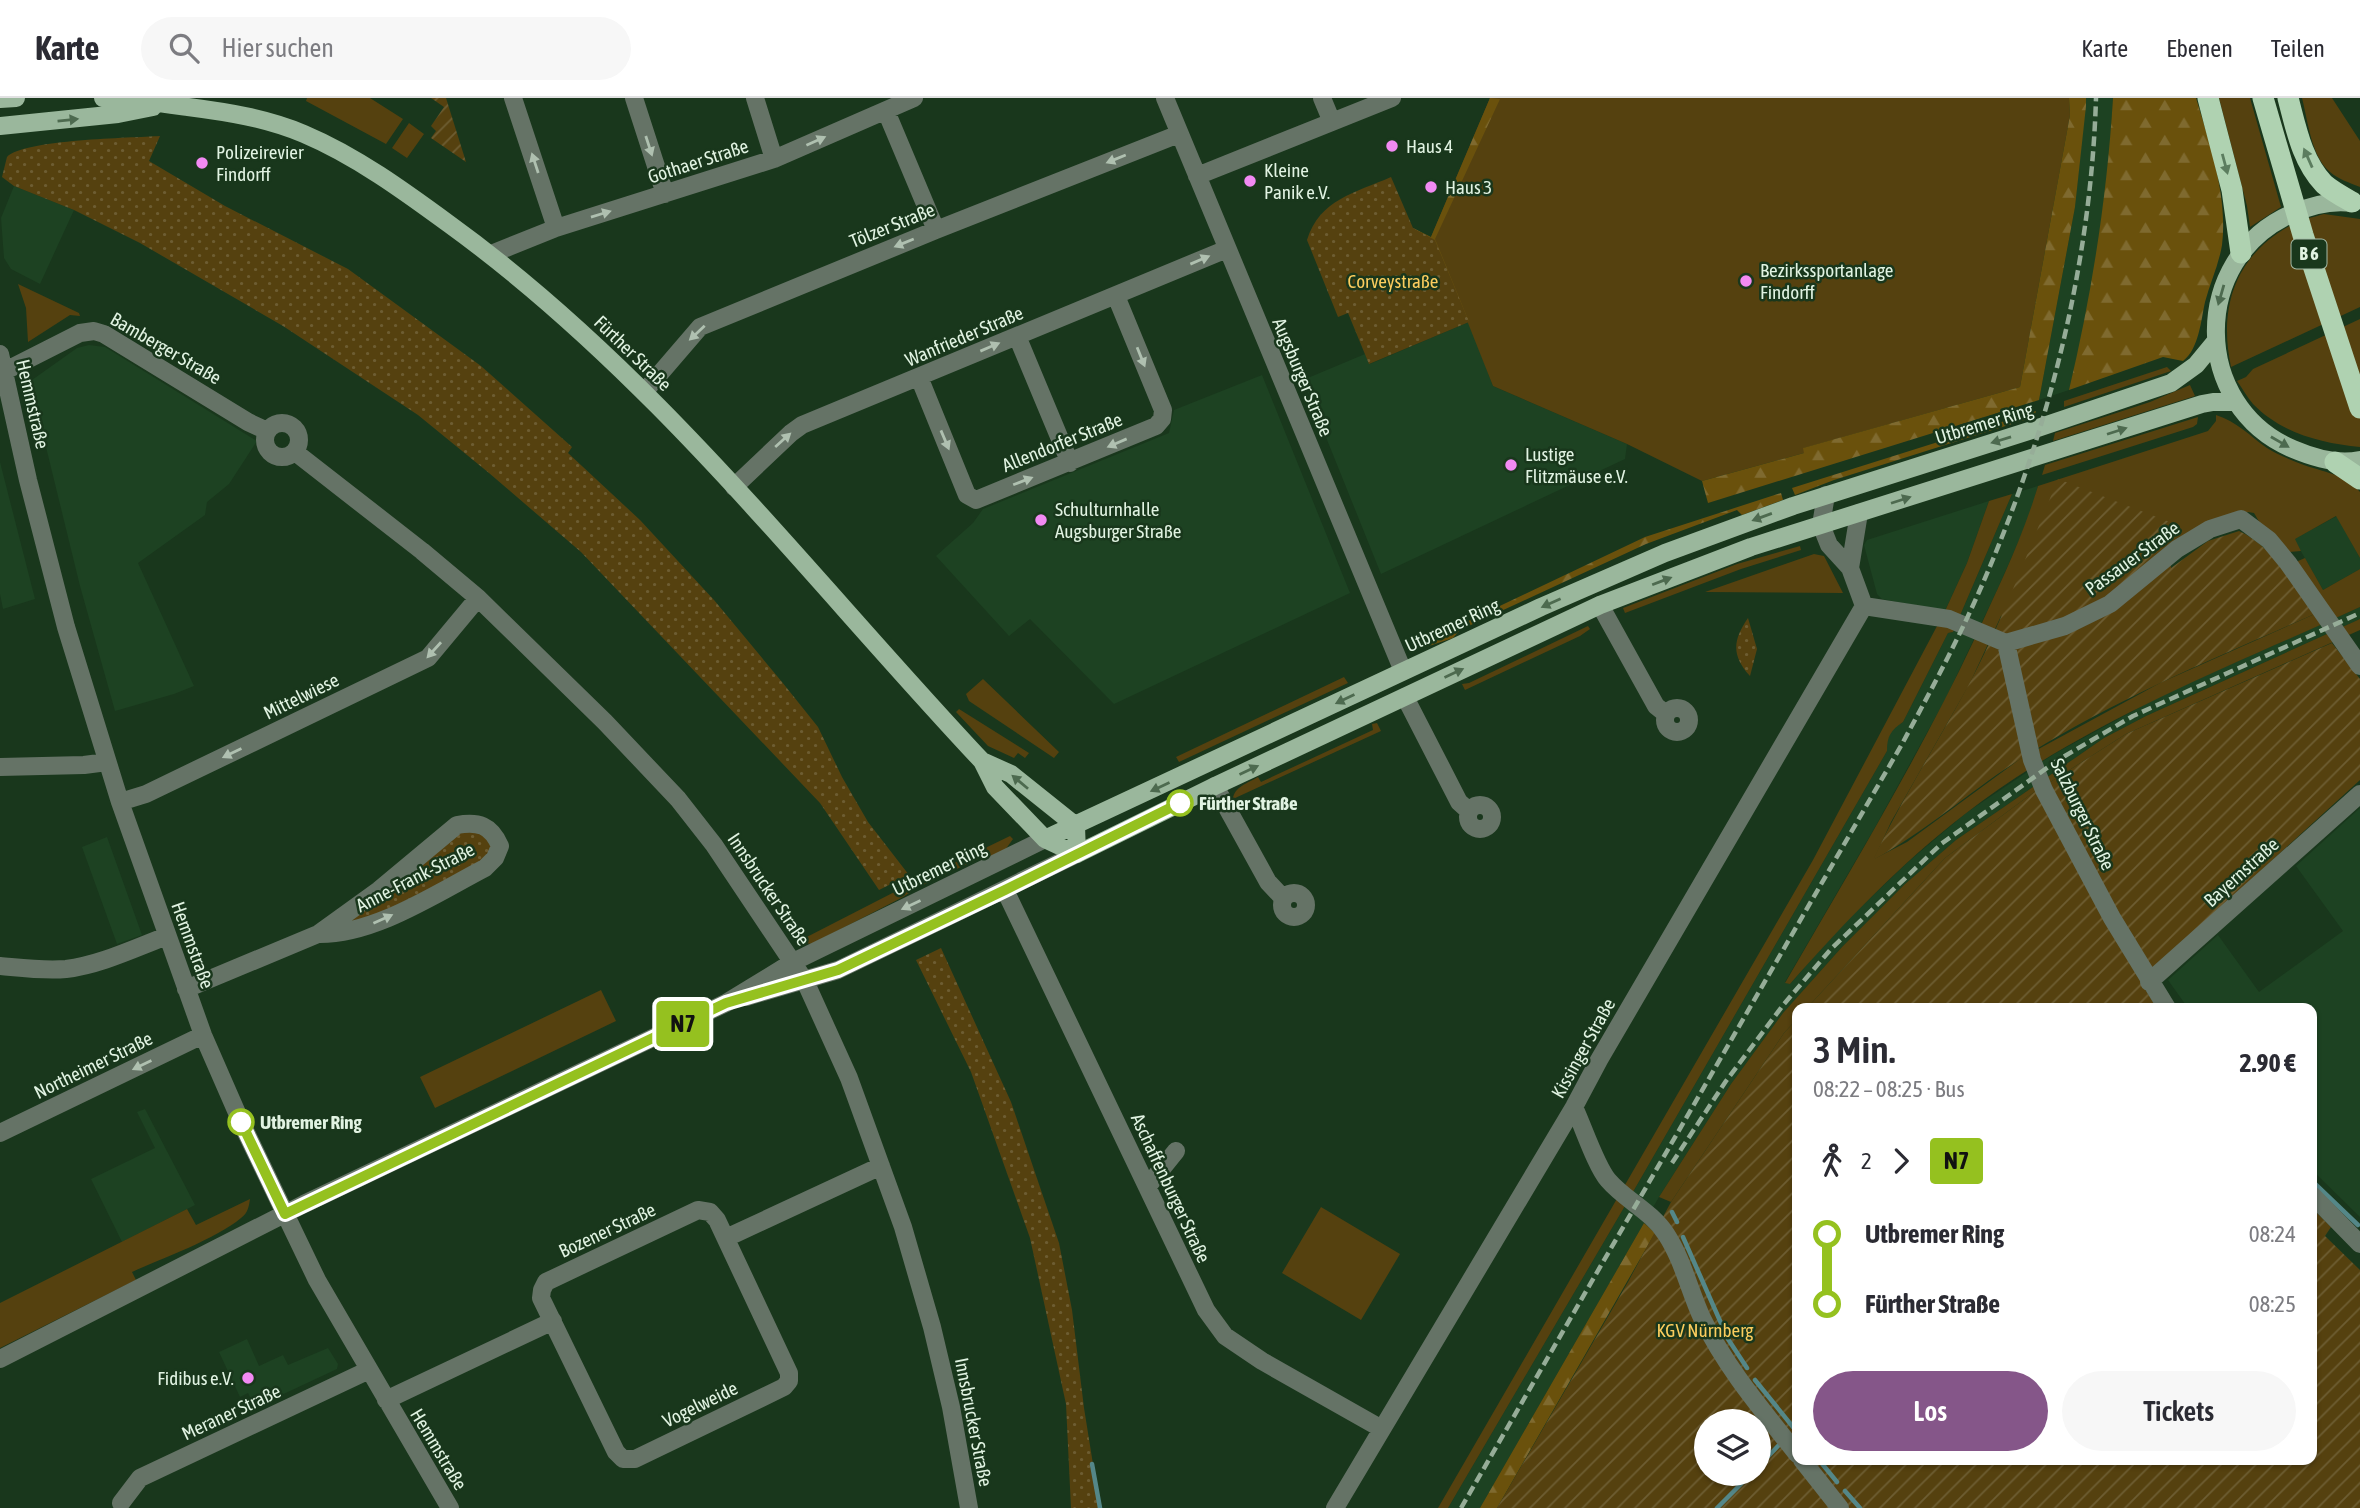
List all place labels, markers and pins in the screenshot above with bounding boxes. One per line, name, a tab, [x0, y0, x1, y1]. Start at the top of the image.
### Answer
place label: Haus 4	[1406, 135, 1453, 157]
marker: Haus 4	[1384, 138, 1400, 154]
place label: Polizeirevier Findorff	[216, 141, 304, 185]
marker: Polizeirevier Findorff	[194, 155, 210, 171]
place label: Kleine Panik e.V.	[1264, 159, 1330, 203]
marker: Kleine Panik e.V.	[1242, 173, 1258, 189]
place label: Haus 3	[1445, 176, 1492, 198]
marker: Haus 3	[1423, 179, 1439, 195]
place label: Bezirkssportanlage Findorff	[1760, 259, 1893, 303]
marker: Bezirkssportanlage Findorff	[1738, 273, 1754, 289]
place label: Lustige Flitzmäuse e.V.	[1525, 443, 1628, 487]
marker: Lustige Flitzmäuse e.V.	[1503, 457, 1519, 473]
place label: Schulturnhalle Augsburger Straße	[1055, 498, 1181, 542]
marker: Schulturnhalle Augsburger Straße	[1033, 512, 1049, 528]
marker: Fürther Straße	[1167, 790, 1193, 816]
place label: Fürther Straße	[1199, 792, 1298, 814]
marker: Utbremer Ring	[228, 1109, 254, 1135]
place label: Utbremer Ring	[260, 1111, 363, 1133]
place label: Fidibus e.V.	[157, 1367, 234, 1389]
marker: Fidibus e.V.	[240, 1370, 256, 1386]

